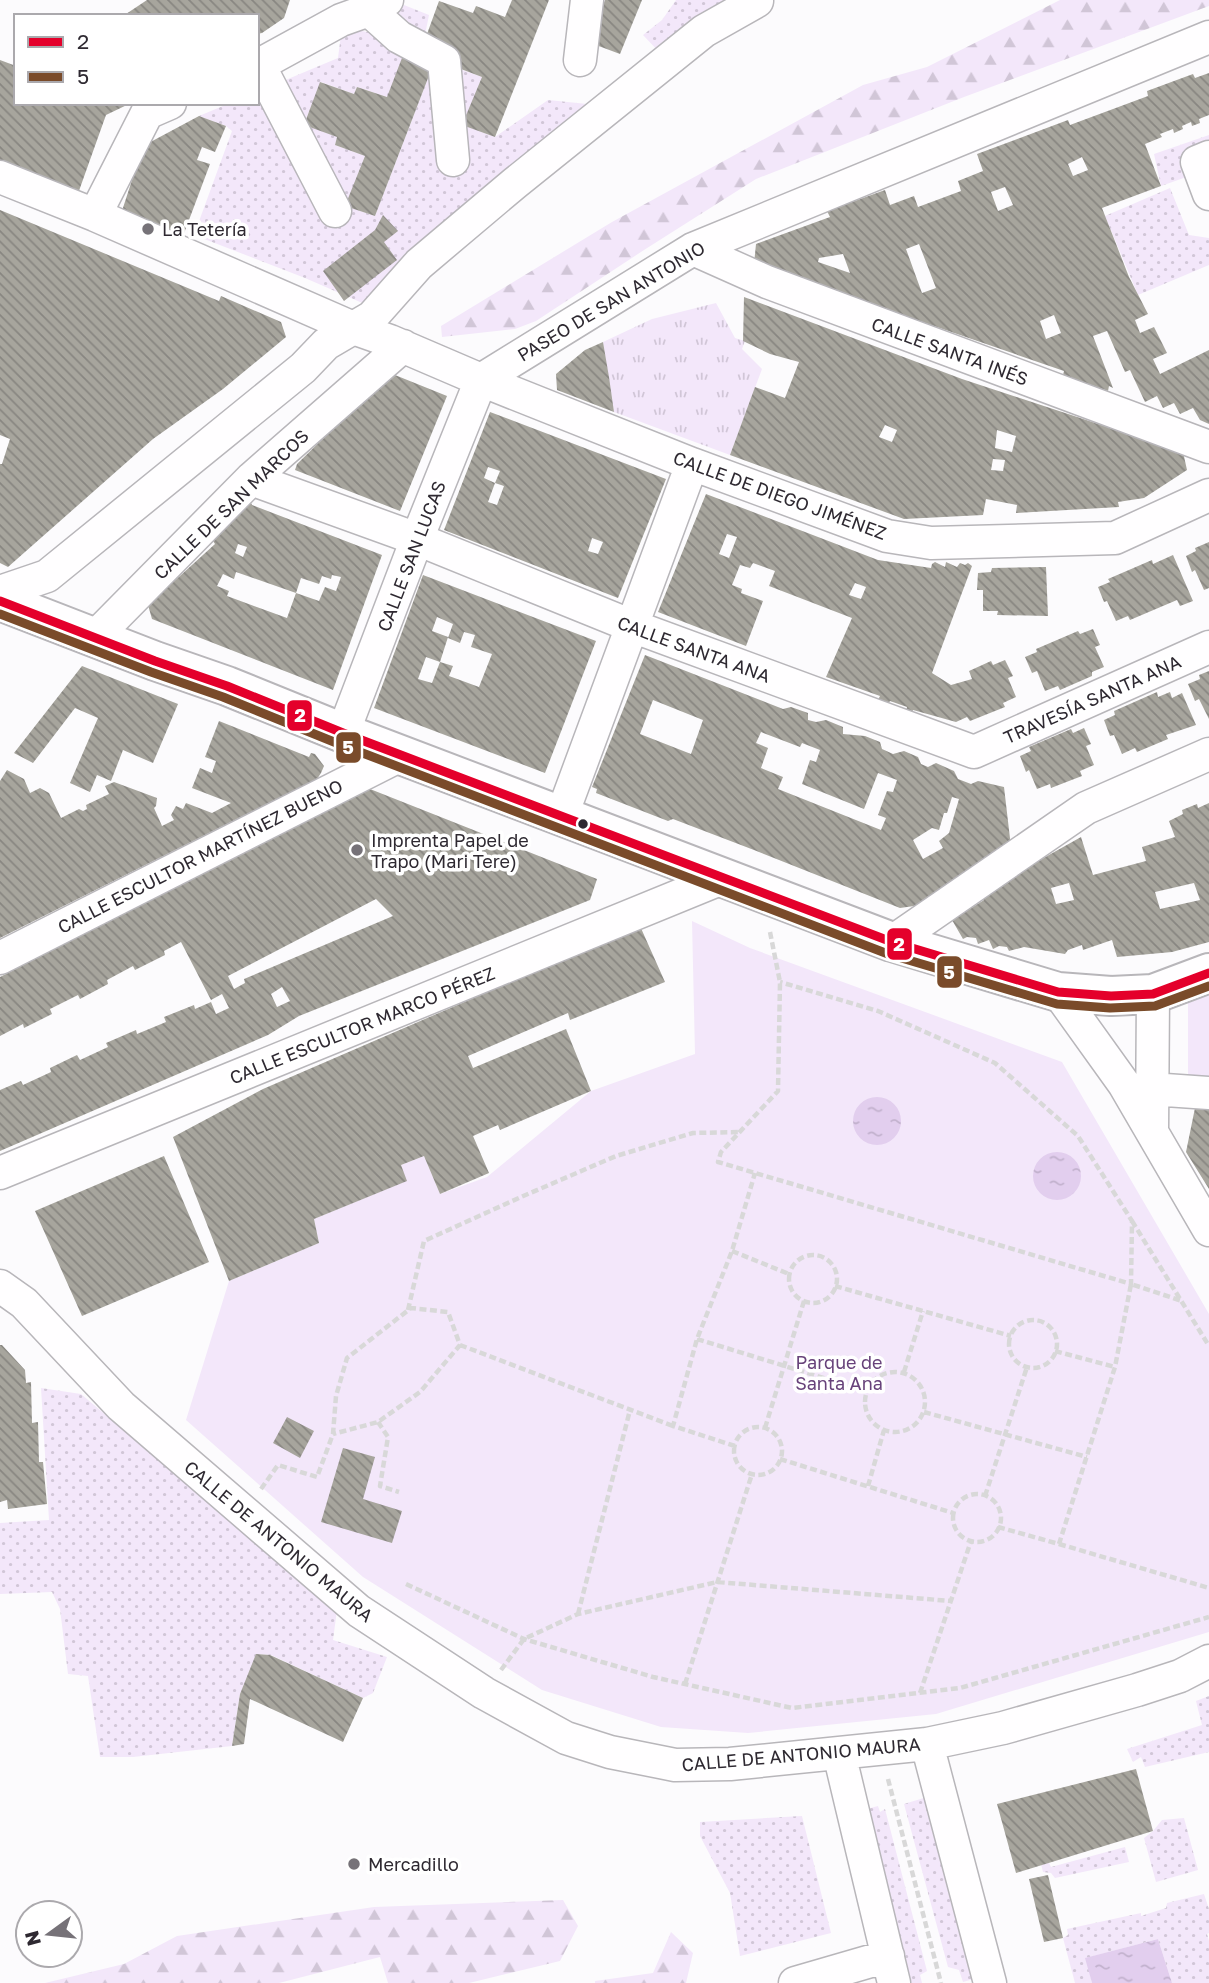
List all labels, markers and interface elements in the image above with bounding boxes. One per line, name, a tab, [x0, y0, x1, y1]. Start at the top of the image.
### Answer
legend	[14, 14, 259, 105]
text: 2	[77, 28, 89, 54]
text: 5	[77, 63, 89, 89]
place label: La Tetería	[162, 218, 247, 240]
marker: La Tetería	[140, 221, 156, 237]
street label: PASEO DE SAN ANTONIO	[513, 236, 709, 366]
street label: CALLE SANTA INÉS	[869, 312, 1031, 390]
street label: CALLE DE SAN MARCOS	[149, 424, 313, 584]
street label: CALLE DE DIEGO JIMÉNEZ	[670, 446, 890, 544]
street label: CALLE SAN LUCAS	[372, 478, 450, 634]
street label: CALLE SANTA ANA	[615, 611, 773, 687]
street label: TRAVESÍA SANTA ANA	[1000, 650, 1184, 748]
line badge: 2	[286, 699, 313, 732]
text: 2	[294, 703, 306, 726]
line badge: 5	[335, 731, 362, 764]
text: 5	[342, 735, 354, 758]
street label: CALLE ESCULTOR MARTÍNEZ BUENO	[54, 774, 346, 938]
unlabelled marker	[576, 817, 590, 831]
place label: Imprenta Papel de Trapo (Mari Tere)	[371, 829, 529, 872]
marker: Imprenta Papel de Trapo (Mari Tere)	[349, 842, 365, 858]
line badge: 2	[886, 927, 913, 961]
text: 2	[893, 932, 905, 955]
line badge: 5	[936, 955, 963, 989]
text: 5	[943, 960, 955, 983]
street label: CALLE ESCULTOR MARCO PÉREZ	[226, 962, 498, 1088]
park label: Parque de Santa Ana	[795, 1351, 883, 1394]
street label: CALLE DE ANTONIO MAURA	[180, 1456, 378, 1626]
street label: CALLE DE ANTONIO MAURA	[681, 1733, 921, 1775]
place label: Mercadillo	[368, 1853, 459, 1875]
marker: Mercadillo	[346, 1856, 362, 1872]
north arrow	[14, 1899, 84, 1969]
text: N	[19, 1929, 45, 1948]

